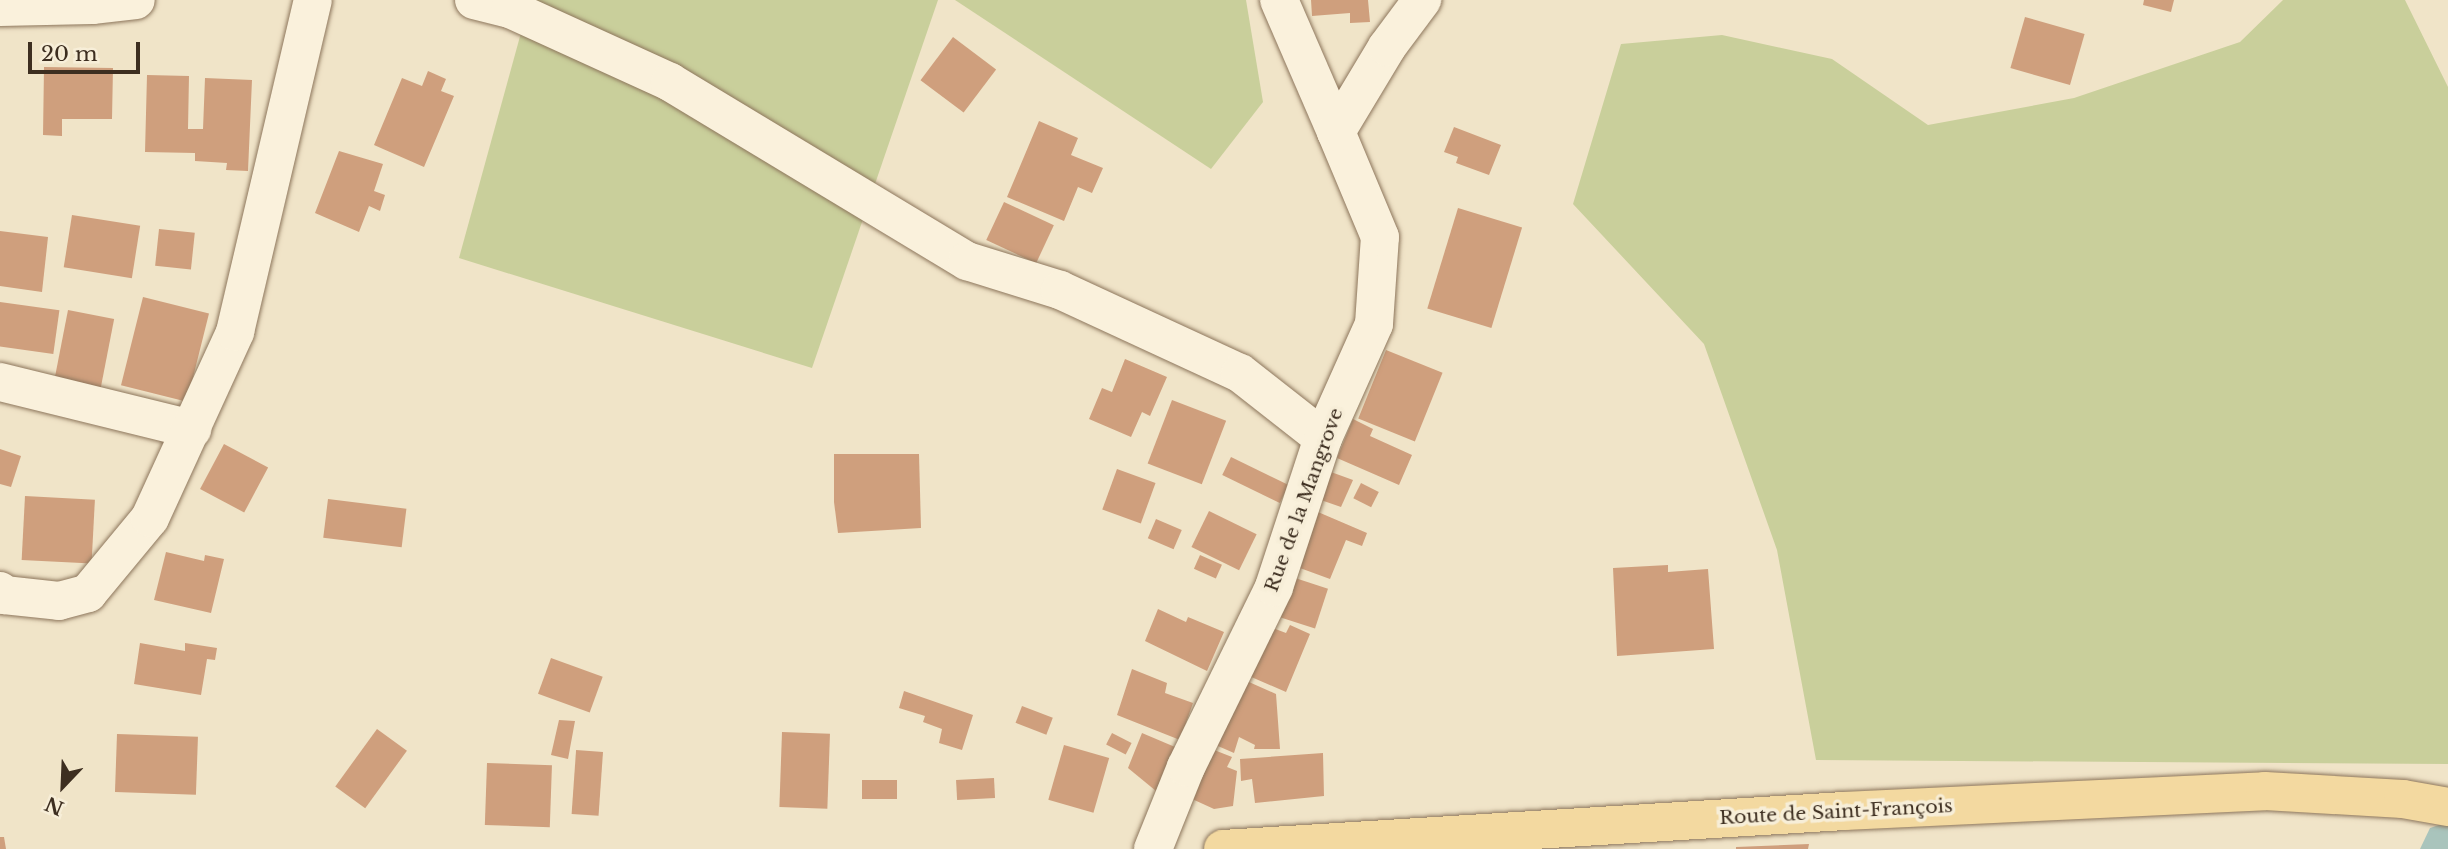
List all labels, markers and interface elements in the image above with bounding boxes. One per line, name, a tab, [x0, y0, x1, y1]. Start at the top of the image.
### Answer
scale bar	[32, 28, 144, 72]
text: 20 m	[41, 41, 98, 67]
street label: Rue de la Mangrove	[1260, 405, 1348, 595]
north arrow	[28, 751, 98, 821]
text: N	[42, 792, 67, 820]
street label: Route de Saint-François	[1719, 795, 1953, 829]

